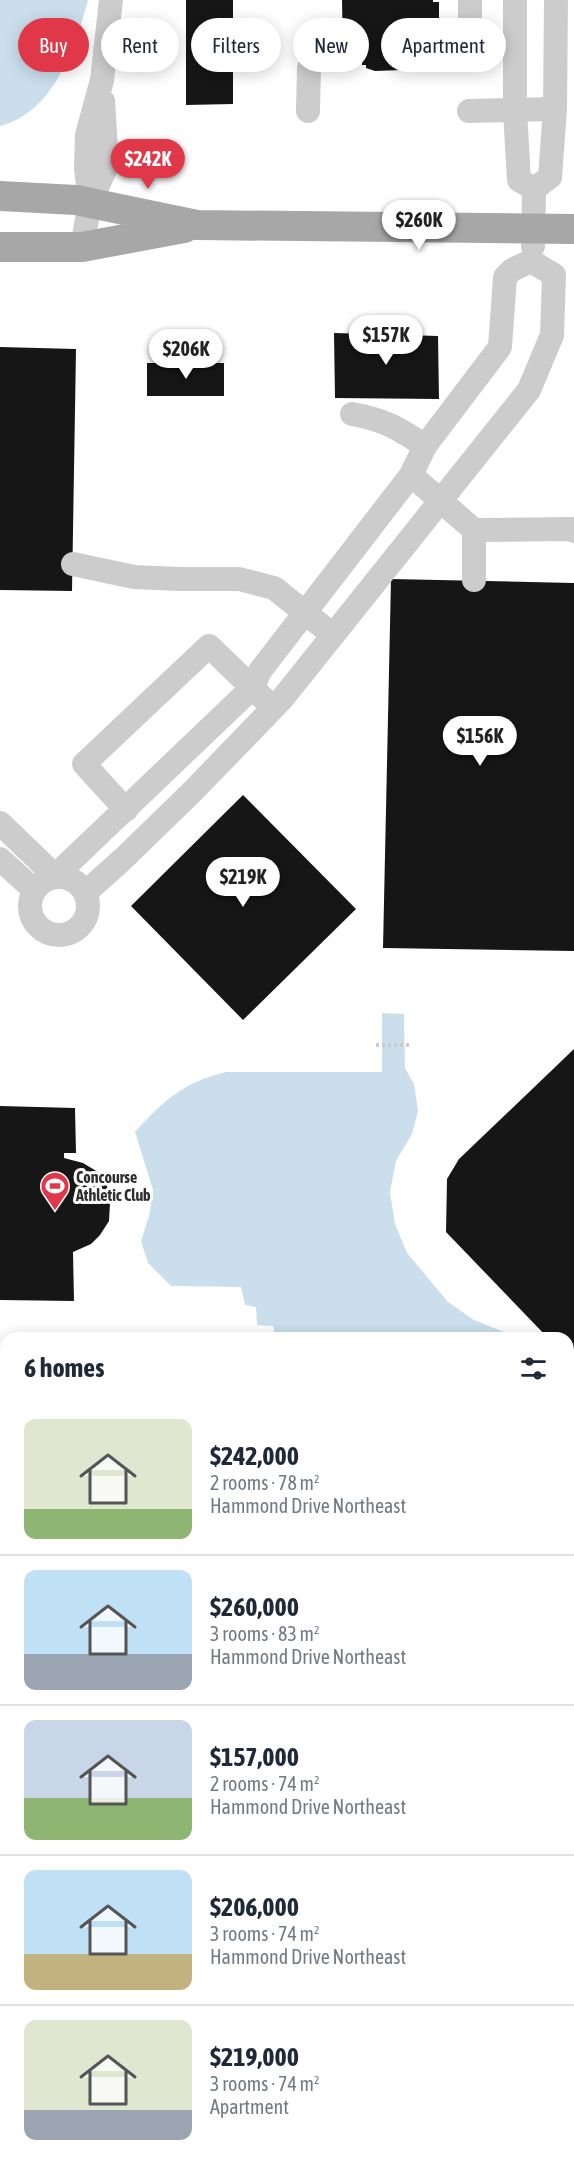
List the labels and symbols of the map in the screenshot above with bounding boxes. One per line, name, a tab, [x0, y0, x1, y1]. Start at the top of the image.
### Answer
pin: $242K	[106, 139, 190, 190]
pin: $260K	[377, 200, 461, 251]
pin: $157K	[344, 315, 428, 366]
pin: $206K	[144, 329, 228, 380]
pin: $156K	[438, 716, 522, 767]
pin: $219K	[201, 857, 285, 908]
place label: Concourse Athletic Club	[75, 1168, 151, 1204]
sports icon: Concourse Athletic Club	[39, 1170, 71, 1212]

